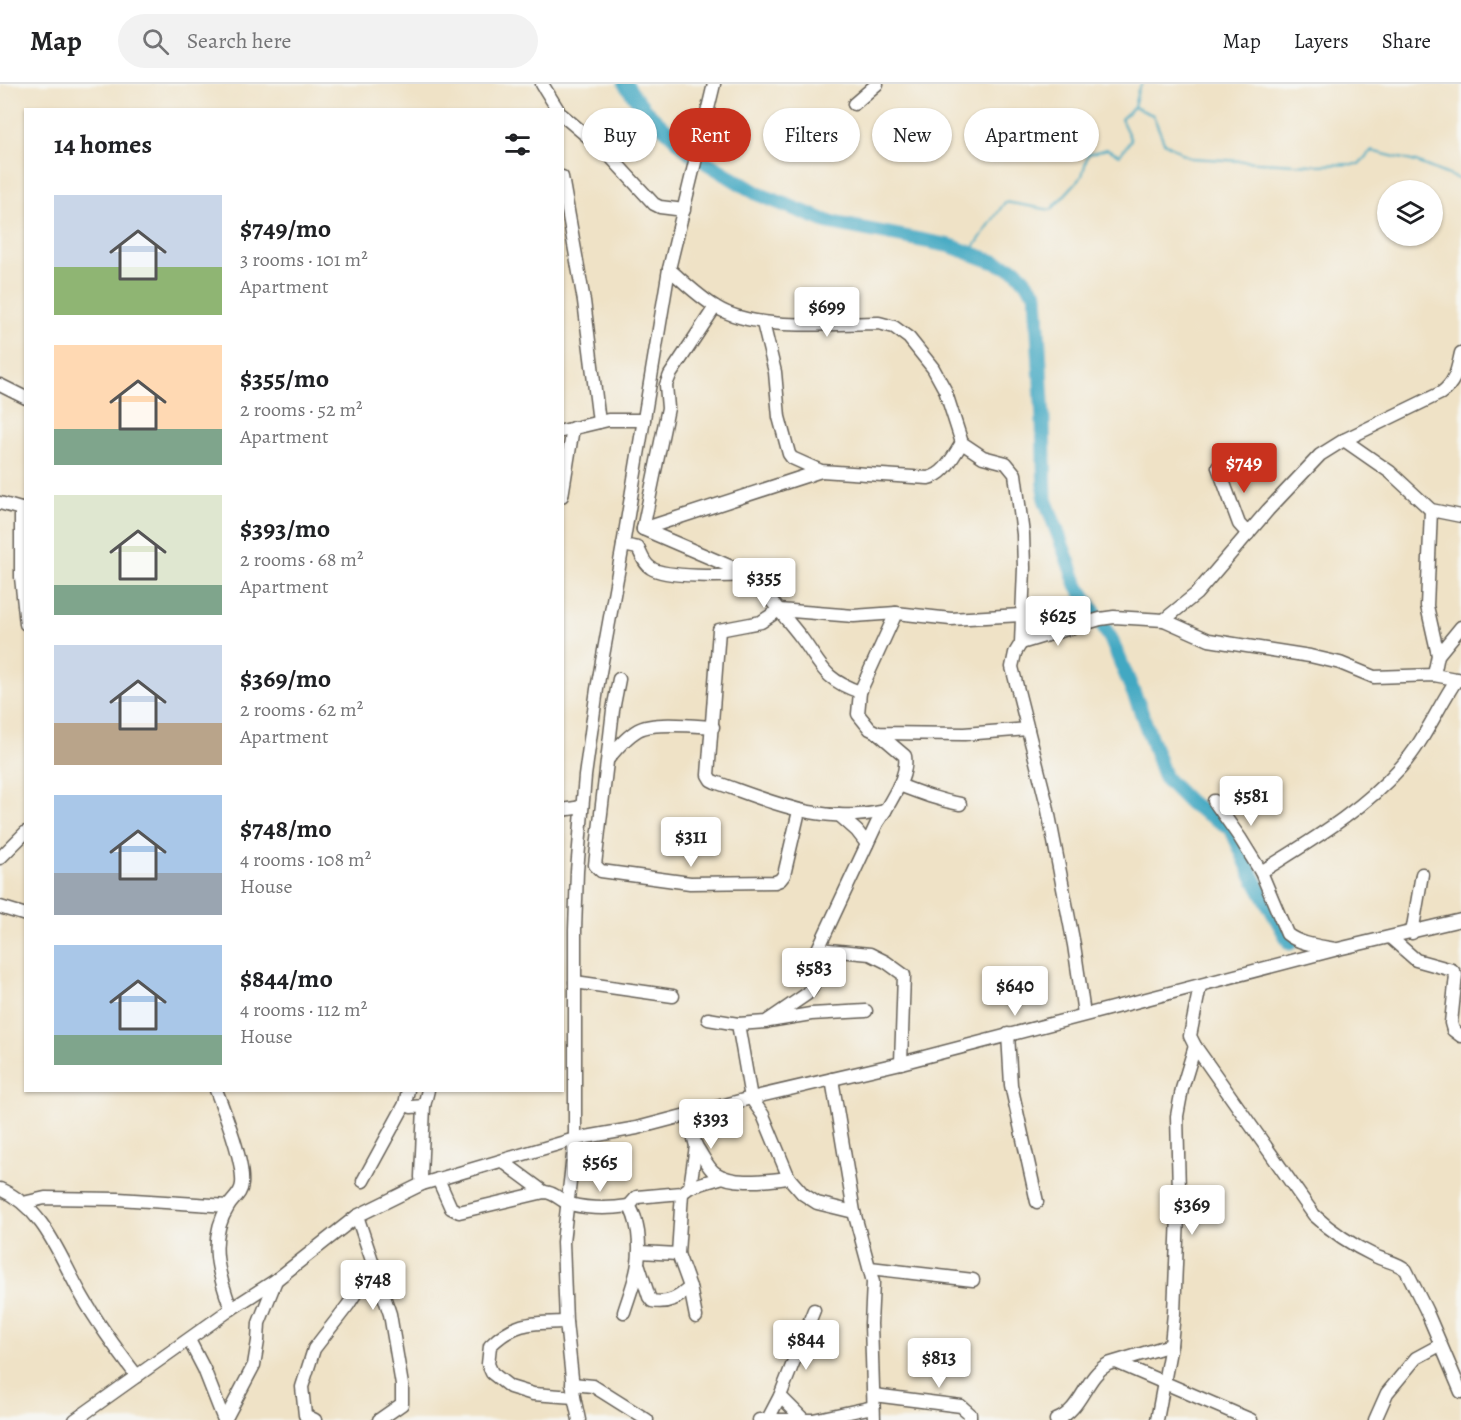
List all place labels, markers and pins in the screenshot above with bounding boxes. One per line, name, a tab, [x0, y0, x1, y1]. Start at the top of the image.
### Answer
pin: $699	[791, 287, 863, 338]
pin: $749	[1208, 443, 1280, 494]
pin: $355	[728, 558, 800, 609]
pin: $625	[1022, 596, 1094, 647]
pin: $581	[1215, 776, 1287, 827]
pin: $311	[655, 817, 727, 868]
pin: $583	[778, 948, 850, 999]
pin: $640	[979, 966, 1051, 1017]
pin: $393	[675, 1099, 747, 1150]
pin: $565	[564, 1142, 636, 1193]
pin: $369	[1156, 1185, 1228, 1236]
pin: $748	[337, 1260, 409, 1311]
pin: $844	[770, 1320, 842, 1371]
pin: $813	[903, 1338, 975, 1389]

